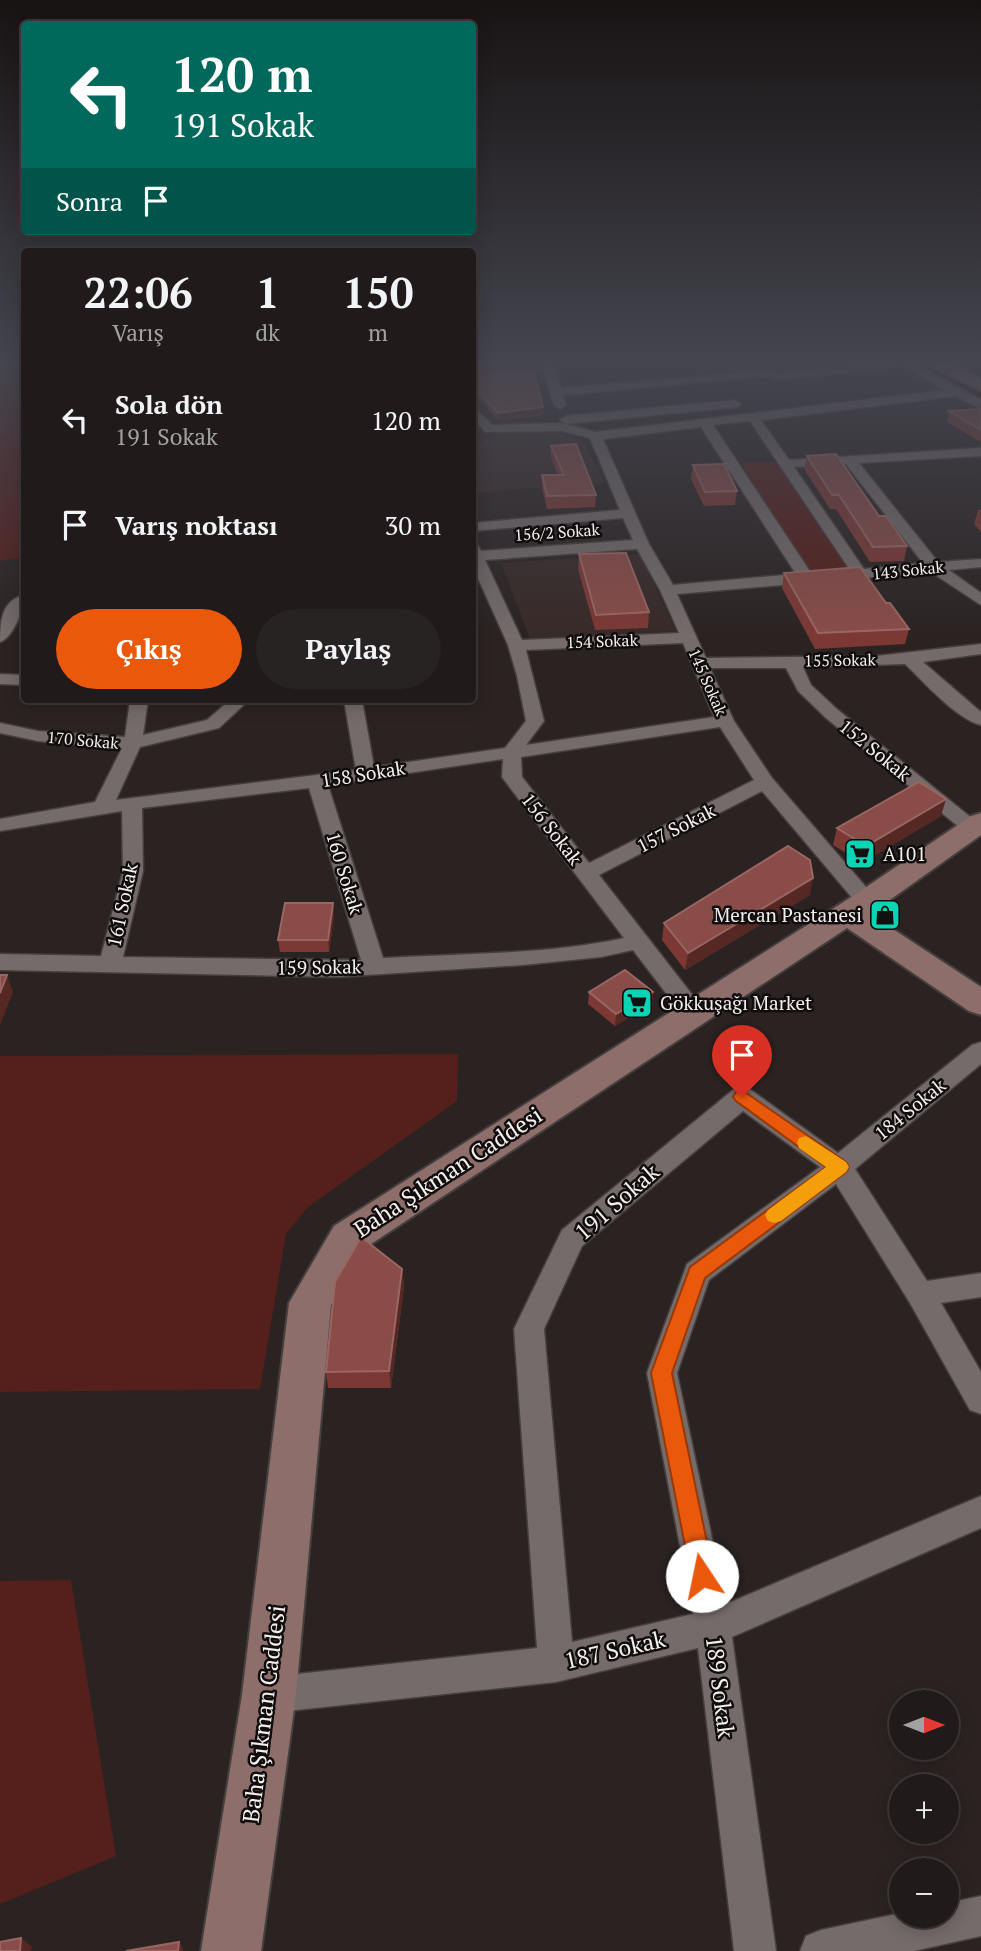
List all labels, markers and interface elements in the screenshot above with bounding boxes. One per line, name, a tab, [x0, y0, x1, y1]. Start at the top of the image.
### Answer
text: 120 m	[171, 41, 313, 106]
icon: left	[56, 49, 147, 140]
text: 191 Sokak	[171, 104, 314, 146]
icon: arrive	[137, 182, 175, 220]
text: Sonra	[56, 184, 123, 218]
text: 22:06	[83, 264, 193, 320]
text: 1	[256, 264, 279, 320]
text: 150	[342, 264, 414, 320]
text: Varış	[112, 317, 164, 348]
text: dk	[255, 317, 280, 348]
text: m	[368, 317, 388, 348]
text: Sola dön	[115, 387, 223, 421]
icon: left	[56, 401, 94, 439]
text: 120 m	[371, 403, 441, 437]
text: 191 Sokak	[115, 421, 218, 452]
icon: arrive	[56, 506, 94, 544]
text: Varış noktası	[115, 508, 278, 542]
text: 30 m	[385, 508, 441, 542]
street label: 156/2 Sokak	[514, 518, 601, 546]
street label: 143 Sokak	[871, 555, 945, 585]
button: Çıkış	[56, 609, 242, 689]
button: Paylaş	[256, 609, 441, 689]
street label: 154 Sokak	[566, 629, 639, 653]
street label: 145 Sokak	[683, 645, 733, 720]
street label: 155 Sokak	[804, 648, 877, 672]
street label: 152 Sokak	[834, 713, 916, 786]
street label: 170 Sokak	[46, 726, 120, 754]
street label: 158 Sokak	[319, 754, 407, 792]
street label: 156 Sokak	[516, 788, 588, 870]
street label: 157 Sokak	[632, 797, 719, 858]
street label: 160 Sokak	[321, 829, 370, 917]
supermarket icon: A101	[843, 837, 877, 871]
place label: A101	[883, 841, 926, 866]
street label: 161 Sokak	[100, 861, 143, 949]
shop icon: Mercan Pastanesi	[868, 898, 902, 932]
place label: Mercan Pastanesi	[714, 902, 862, 927]
street label: 159 Sokak	[276, 953, 362, 980]
supermarket icon: Gökkuşağı Market	[620, 986, 654, 1020]
place label: Gökkuşağı Market	[660, 990, 812, 1015]
pin	[712, 1025, 772, 1097]
icon: arrive	[723, 1036, 761, 1074]
street label: 184 Sokak	[869, 1072, 951, 1145]
street label: Baha Şıkman Caddesi	[348, 1099, 548, 1244]
street label: 191 Sokak	[568, 1156, 666, 1247]
position arrow	[665, 1539, 739, 1613]
street label: Baha Şıkman Caddesi	[235, 1603, 292, 1824]
street label: 187 Sokak	[561, 1623, 669, 1676]
street label: 189 Sokak	[699, 1634, 742, 1740]
north arrow	[889, 1690, 959, 1760]
map controls	[889, 1690, 959, 1928]
button: +	[889, 1774, 959, 1844]
button: −	[889, 1858, 959, 1928]

